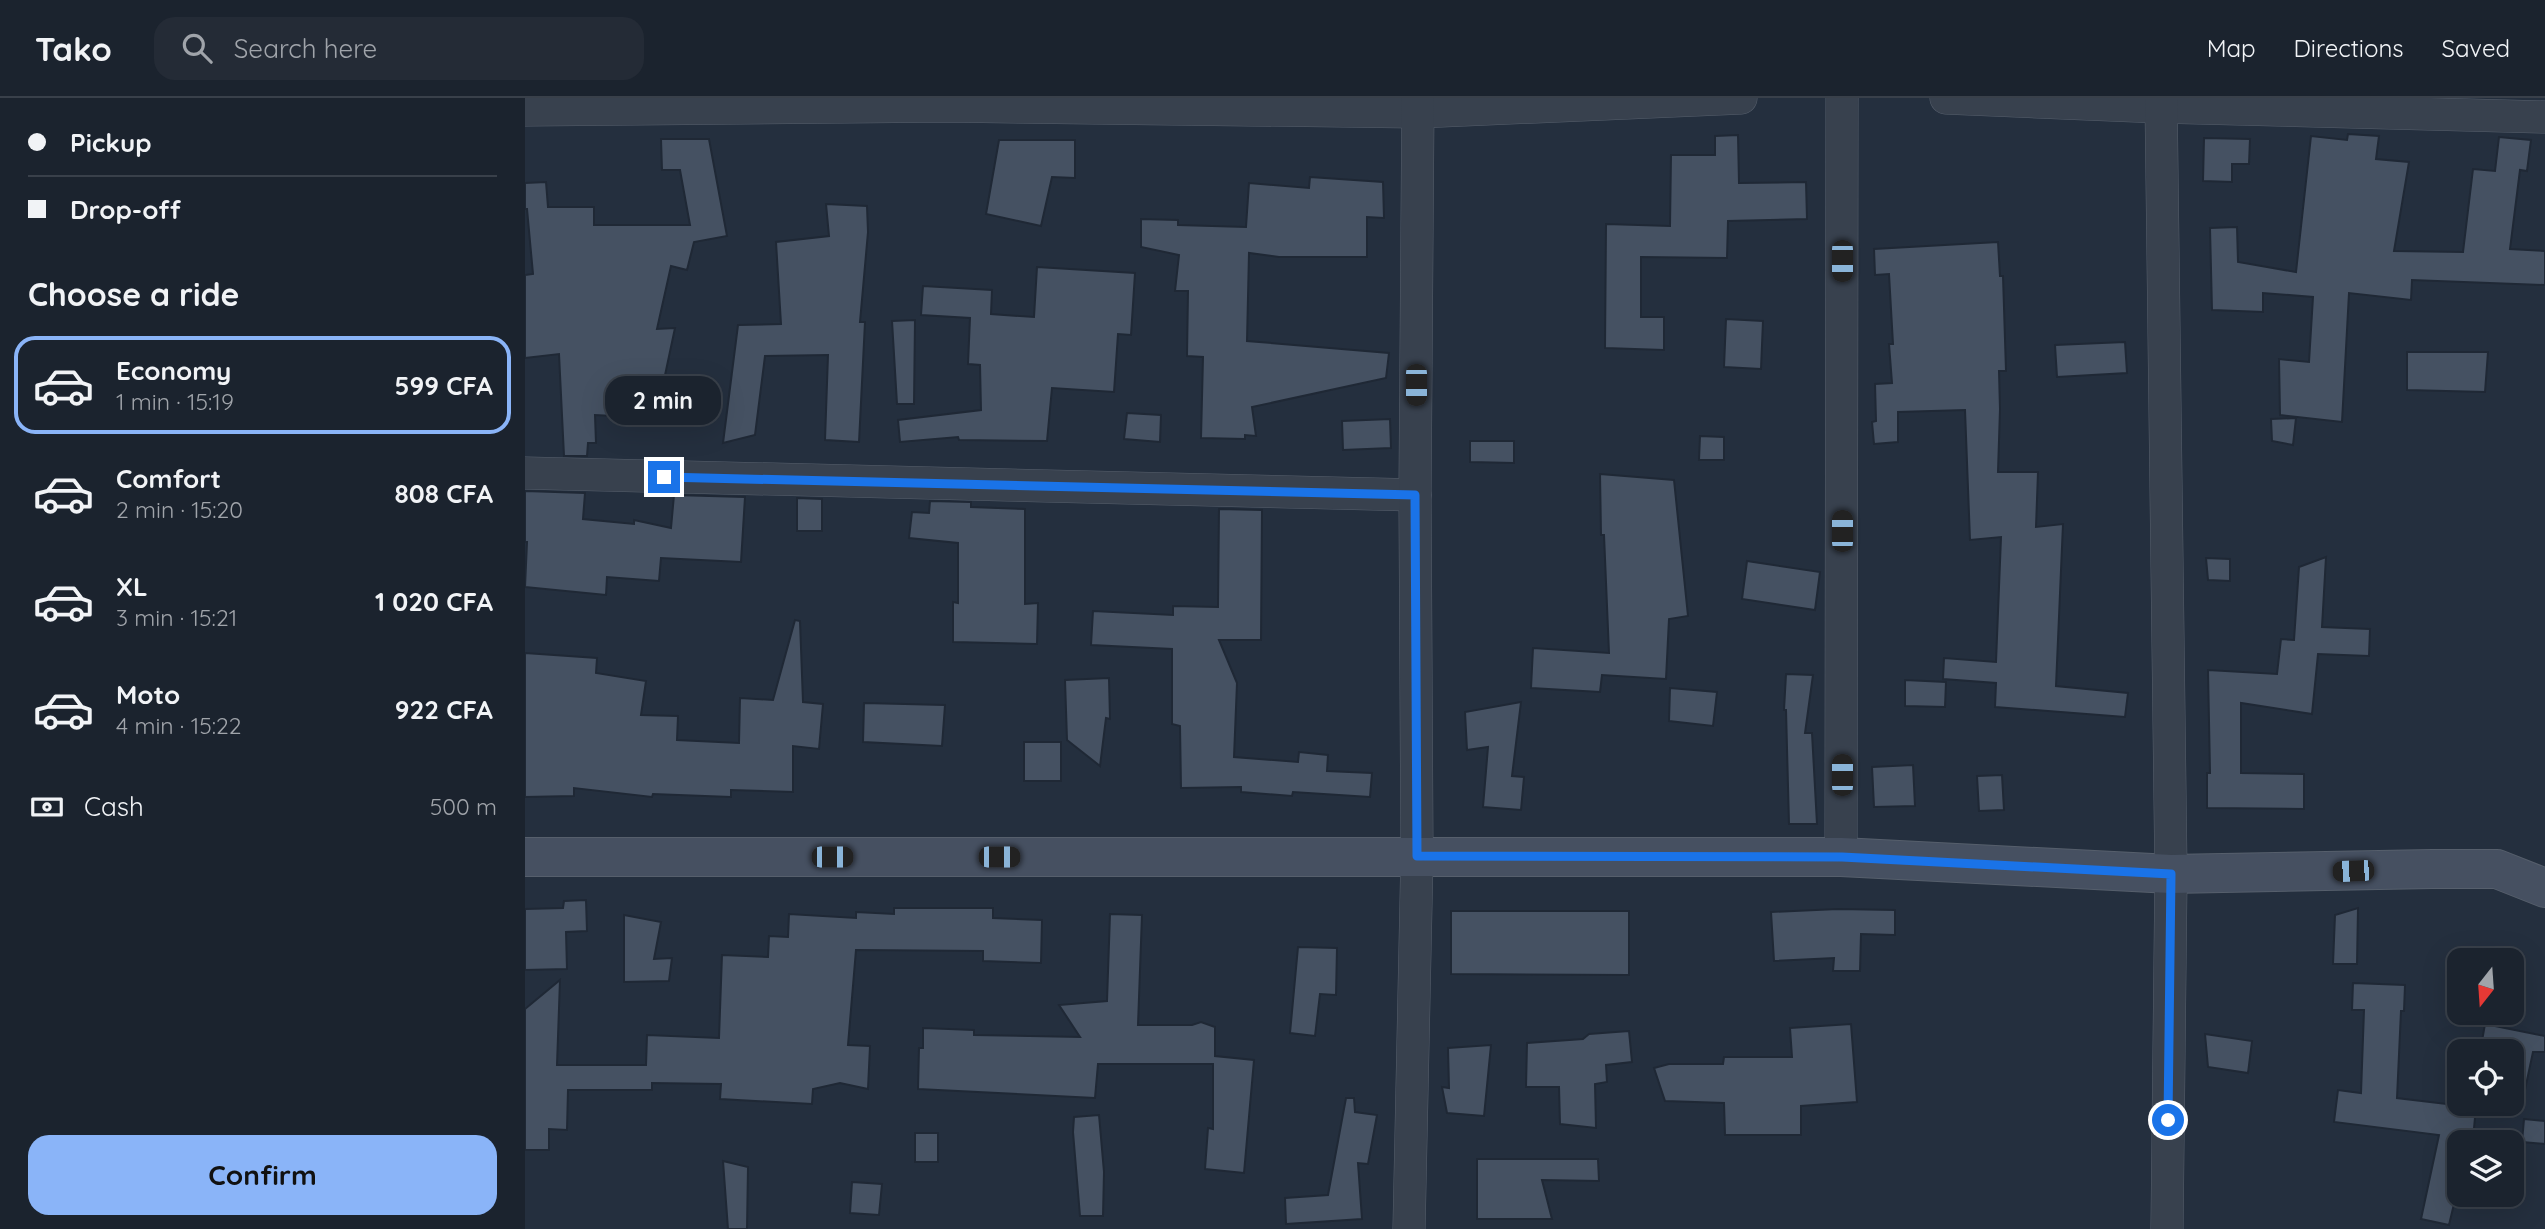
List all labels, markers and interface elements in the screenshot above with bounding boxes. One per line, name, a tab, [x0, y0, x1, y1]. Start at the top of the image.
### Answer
search box	[154, 17, 644, 80]
text: Tako	[35, 28, 112, 69]
icon: search	[178, 29, 216, 67]
text: Search here	[234, 32, 377, 65]
text: Map	[2207, 33, 2256, 63]
text: Directions	[2294, 33, 2404, 63]
text: Saved	[2442, 33, 2510, 63]
text: Pickup	[70, 126, 152, 159]
text: Drop-off	[70, 193, 181, 226]
car	[1832, 240, 1853, 282]
text: Choose a ride	[28, 274, 240, 314]
icon: car	[32, 354, 95, 417]
text: Economy	[116, 354, 231, 387]
car	[1406, 364, 1427, 406]
text: 599 CFA	[395, 369, 493, 402]
callout: 2 min	[606, 376, 722, 424]
text: 2 min	[633, 386, 693, 415]
text: 1 min · 15:19	[116, 387, 234, 416]
route end	[648, 461, 680, 493]
icon: car	[32, 462, 95, 525]
text: Comfort	[116, 462, 221, 495]
text: 808 CFA	[395, 477, 493, 510]
text: 2 min · 15:20	[116, 495, 243, 524]
car	[1832, 510, 1853, 552]
icon: car	[32, 570, 95, 633]
text: XL	[116, 570, 148, 603]
text: 1 020 CFA	[375, 585, 493, 618]
text: 3 min · 15:21	[116, 603, 237, 632]
icon: car	[32, 678, 95, 741]
text: Moto	[116, 678, 180, 711]
text: 922 CFA	[395, 693, 493, 726]
text: 4 min · 15:22	[116, 711, 241, 740]
car	[1832, 754, 1853, 796]
icon: cash	[28, 788, 66, 826]
text: Cash	[84, 790, 144, 823]
text: 500 m	[430, 792, 497, 821]
car	[812, 847, 854, 868]
car	[979, 847, 1021, 868]
car	[2332, 860, 2375, 882]
north arrow	[2447, 948, 2523, 1026]
map controls	[2447, 948, 2524, 1207]
button: locate	[2447, 1039, 2524, 1116]
route start	[2152, 1104, 2184, 1136]
button: layers	[2447, 1130, 2524, 1207]
button: Confirm	[28, 1135, 497, 1215]

